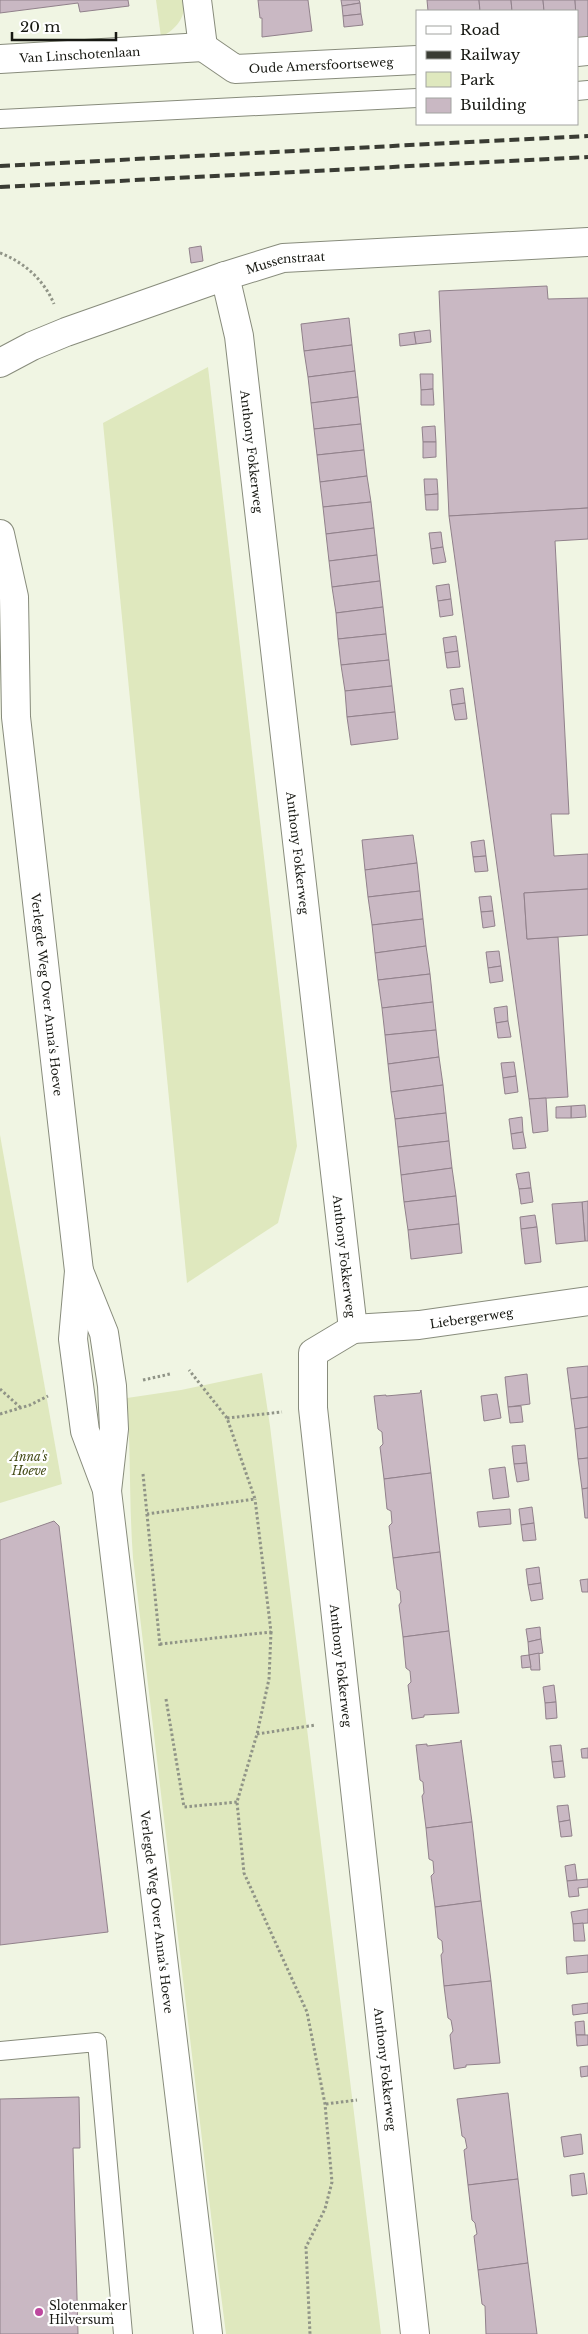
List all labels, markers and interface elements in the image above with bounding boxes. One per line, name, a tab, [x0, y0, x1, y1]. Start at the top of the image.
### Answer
scale bar	[12, 10, 116, 42]
legend	[416, 10, 578, 125]
text: 20 m	[20, 17, 60, 36]
text: Road	[460, 20, 500, 39]
street label: Van Linschotenlaan	[18, 43, 141, 65]
text: Railway	[460, 45, 521, 64]
street label: Oude Amersfoortseweg	[248, 54, 395, 76]
text: Park	[460, 70, 496, 89]
text: Building	[460, 95, 527, 114]
street label: Mussenstraat	[244, 248, 326, 277]
street label: Anthony Fokkerweg	[238, 388, 267, 515]
street label: Anthony Fokkerweg	[284, 790, 313, 916]
street label: Verlegde Weg Over Anna's Hoeve	[28, 891, 67, 1097]
street label: Anthony Fokkerweg	[330, 1193, 359, 1319]
street label: Liebergerweg	[429, 1304, 515, 1331]
park label: Anna's Hoeve	[8, 1449, 48, 1478]
street label: Anthony Fokkerweg	[327, 1602, 356, 1729]
street label: Verlegde Weg Over Anna's Hoeve	[138, 1809, 177, 2014]
street label: Anthony Fokkerweg	[372, 2006, 400, 2132]
place label: Slotenmaker Hilversum	[49, 2298, 128, 2327]
marker: Slotenmaker Hilversum	[33, 2306, 45, 2318]

